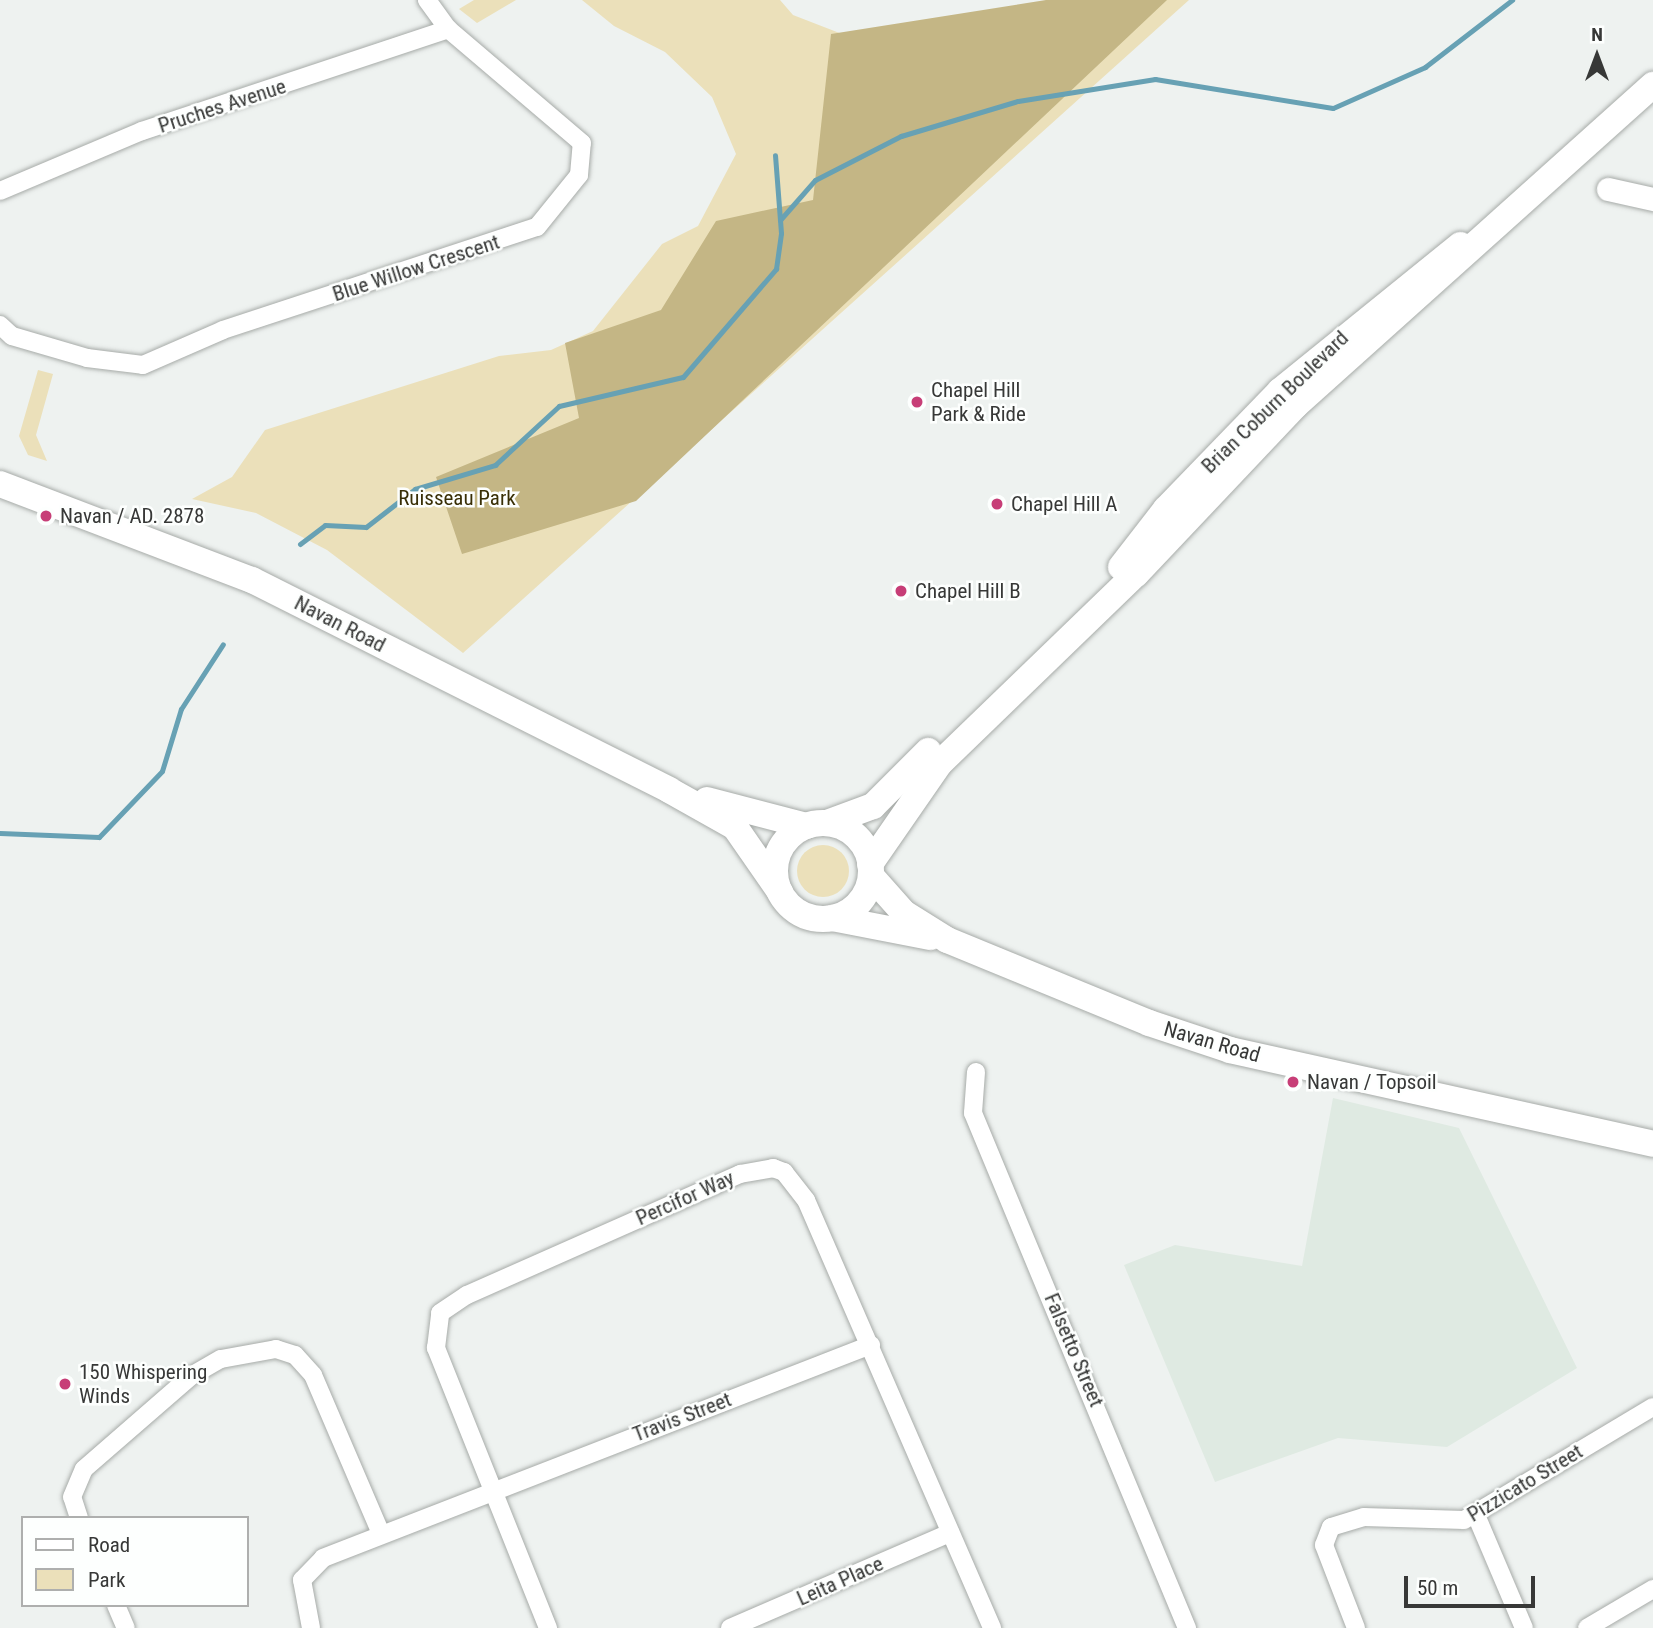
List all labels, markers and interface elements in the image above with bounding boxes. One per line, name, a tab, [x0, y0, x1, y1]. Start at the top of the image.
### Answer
north arrow	[1562, 21, 1632, 91]
text: N	[1591, 23, 1603, 46]
street label: Pruches Avenue	[155, 74, 289, 138]
street label: Blue Willow Crescent	[329, 229, 503, 307]
street label: Brian Coburn Boulevard	[1196, 325, 1354, 479]
place label: Chapel Hill Park & Ride	[931, 377, 1026, 427]
marker: Chapel Hill Park & Ride	[909, 394, 925, 410]
park label: Ruisseau Park	[398, 485, 516, 511]
place label: Chapel Hill A	[1011, 491, 1117, 517]
marker: Chapel Hill A	[989, 496, 1005, 512]
place label: Navan / AD. 2878	[60, 503, 204, 529]
marker: Navan / AD. 2878	[38, 508, 54, 524]
place label: Chapel Hill B	[915, 578, 1021, 604]
marker: Chapel Hill B	[893, 583, 909, 599]
street label: Navan Road	[290, 590, 390, 658]
street label: Navan Road	[1161, 1016, 1263, 1068]
place label: Navan / Topsoil	[1307, 1069, 1437, 1095]
marker: Navan / Topsoil	[1285, 1074, 1301, 1090]
street label: Percifor Way	[632, 1165, 738, 1231]
street label: Falsetto Street	[1039, 1289, 1109, 1411]
place label: 150 Whispering Winds	[79, 1359, 207, 1409]
marker: 150 Whispering Winds	[57, 1376, 73, 1392]
street label: Travis Street	[629, 1387, 735, 1447]
street label: Pizzicato Street	[1463, 1439, 1587, 1527]
legend	[21, 1516, 248, 1607]
text: Road	[88, 1533, 130, 1557]
street label: Leita Place	[793, 1551, 887, 1611]
scale bar	[1408, 1562, 1539, 1606]
text: Park	[88, 1568, 125, 1592]
text: 50 m	[1417, 1576, 1458, 1600]

